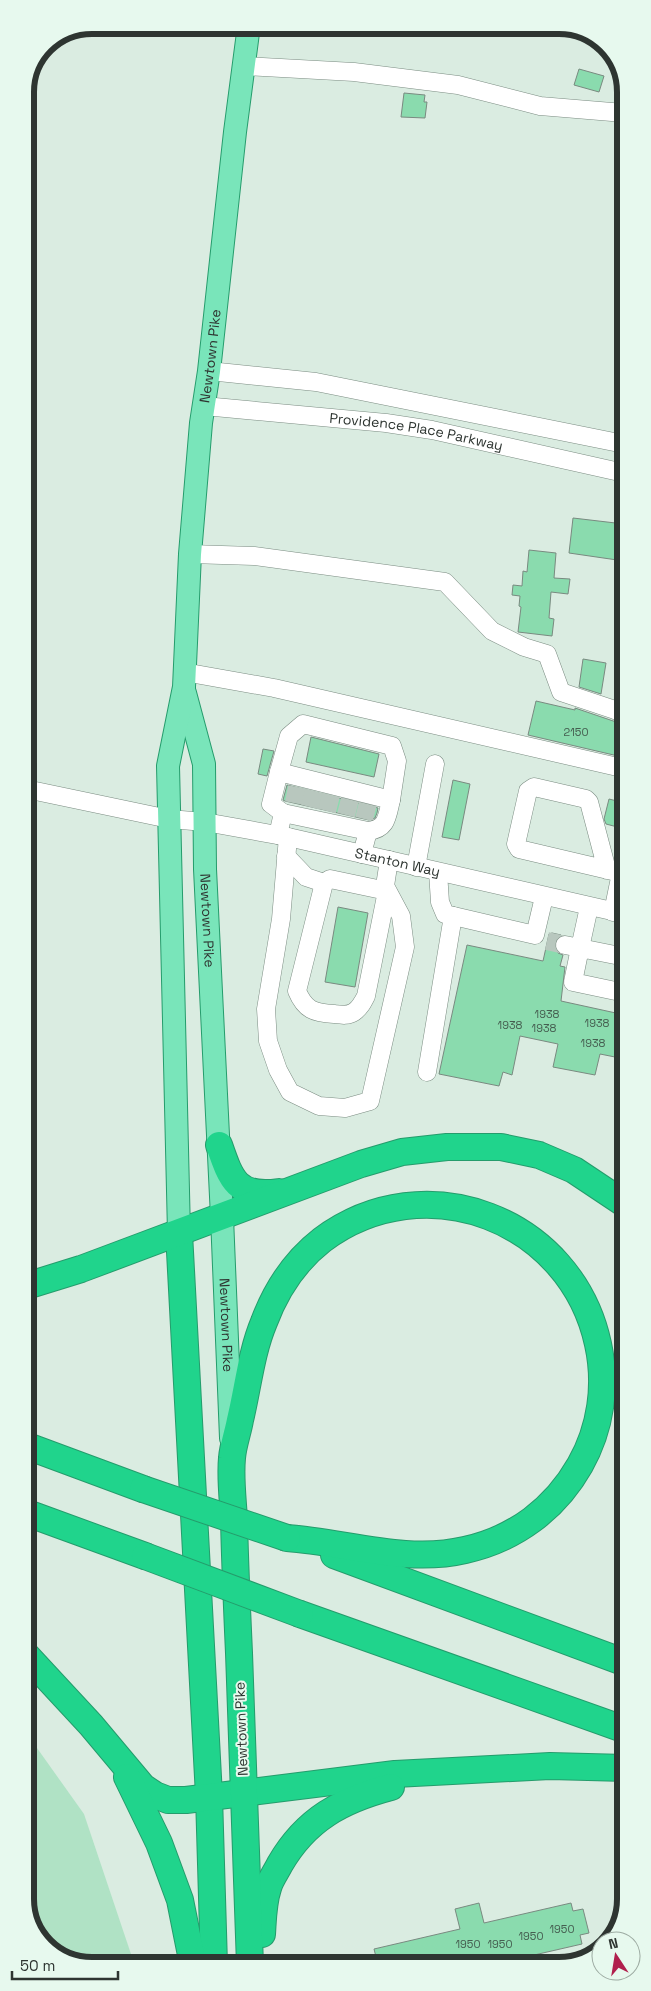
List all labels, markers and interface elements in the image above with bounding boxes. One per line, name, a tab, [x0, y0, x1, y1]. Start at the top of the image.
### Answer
street label: Newtown Pike	[195, 308, 225, 404]
street label: Providence Place Parkway	[329, 409, 505, 455]
house number: 2150	[564, 725, 588, 739]
street label: Stanton Way	[353, 844, 442, 881]
street label: Newtown Pike	[196, 873, 219, 968]
house number: 1938	[535, 1007, 560, 1021]
house number: 1938	[585, 1016, 610, 1030]
house number: 1938	[498, 1018, 523, 1032]
house number: 1938	[532, 1021, 557, 1035]
house number: 1938	[581, 1036, 606, 1050]
street label: Newtown Pike	[215, 1278, 237, 1372]
street label: Newtown Pike	[230, 1682, 252, 1776]
house number: 1950	[550, 1922, 574, 1936]
house number: 1950	[519, 1929, 543, 1943]
north arrow	[591, 1931, 641, 1981]
text: N	[607, 1934, 620, 1953]
house number: 1950	[456, 1937, 480, 1951]
house number: 1950	[488, 1937, 512, 1951]
scale bar	[12, 1948, 119, 1980]
text: 50 m	[20, 1956, 55, 1975]

